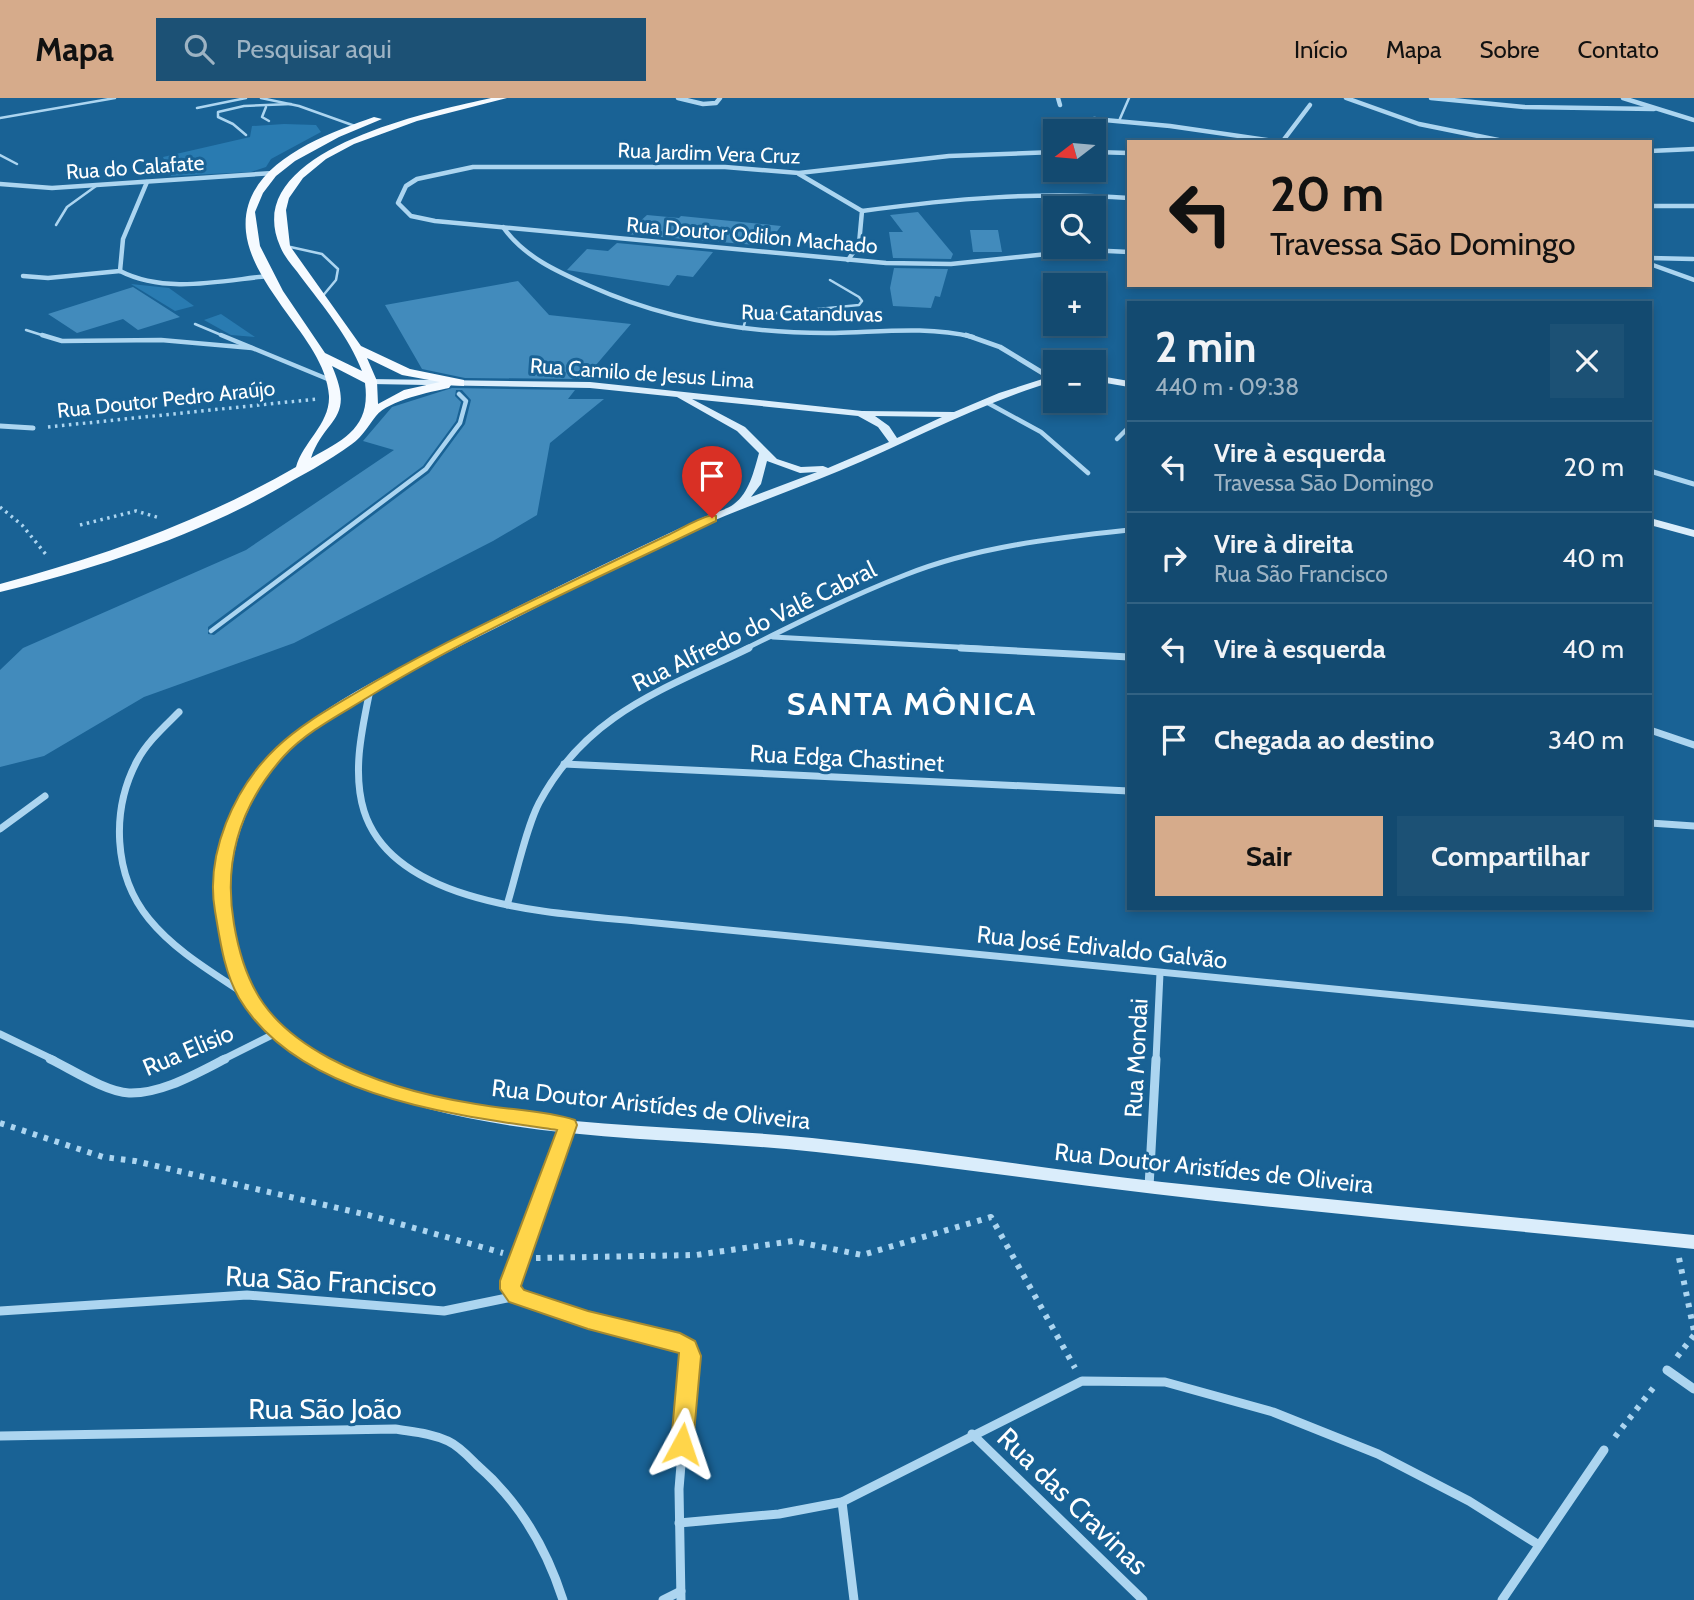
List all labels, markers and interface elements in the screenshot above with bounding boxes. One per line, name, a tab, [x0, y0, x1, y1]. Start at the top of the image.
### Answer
search box	[156, 18, 646, 81]
text: Mapa	[35, 29, 114, 69]
icon: search	[180, 30, 218, 68]
text: Pesquisar aqui	[236, 33, 392, 65]
text: Início	[1294, 35, 1348, 64]
text: Mapa	[1386, 35, 1441, 64]
text: Sobre	[1479, 35, 1540, 64]
text: Contato	[1578, 35, 1659, 64]
north arrow	[1043, 119, 1106, 182]
map controls	[1043, 119, 1106, 413]
street label: Rua Jardim Vera Cruz	[617, 137, 801, 169]
street label: Rua do Calafate	[65, 150, 205, 184]
text: 20 m	[1270, 164, 1384, 223]
icon: left	[1155, 168, 1246, 259]
button: search	[1043, 196, 1106, 259]
street label: Rua Doutor Odilon Machado	[625, 212, 879, 258]
text: Travessa Sāo Domingo	[1270, 224, 1576, 263]
button: +	[1043, 273, 1106, 336]
street label: Rua Catanduvas	[741, 299, 883, 327]
text: 2 min	[1155, 321, 1256, 373]
button: close	[1550, 324, 1624, 398]
button: −	[1043, 350, 1106, 413]
street label: Rua Camilo de Jesus Lima	[529, 353, 755, 393]
text: 440 m · 09:38	[1155, 373, 1299, 401]
street label: Rua Doutor Pedro Araújo	[56, 375, 276, 424]
text: Vire à esquerda	[1214, 437, 1386, 469]
pin	[682, 446, 742, 518]
icon: left	[1155, 448, 1193, 486]
text: 20 m	[1564, 451, 1624, 483]
icon: arrive	[693, 457, 731, 495]
text: Travessa Sāo Domingo	[1214, 469, 1434, 497]
text: Vire à direita	[1214, 528, 1354, 560]
icon: right	[1155, 539, 1193, 577]
text: 40 m	[1562, 542, 1624, 574]
street label: Rua Alfredo do Valê Cabral	[627, 554, 881, 698]
text: Rua São Francisco	[1214, 560, 1388, 588]
icon: left	[1155, 630, 1193, 668]
text: Vire à esquerda	[1214, 633, 1386, 665]
text: 40 m	[1562, 633, 1624, 665]
district label: SANTA MÔNICA	[787, 684, 1037, 723]
icon: arrive	[1155, 721, 1193, 759]
text: Chegada ao destino	[1214, 724, 1434, 756]
text: 340 m	[1548, 724, 1624, 756]
street label: Rua Edga Chastinet	[749, 738, 945, 778]
button: Sair	[1155, 816, 1383, 896]
button: Compartilhar	[1397, 816, 1624, 896]
street label: Rua José Edivaldo Galvão	[975, 919, 1229, 975]
street label: Rua Mondai	[1118, 998, 1154, 1118]
street label: Rua Elisio	[138, 1018, 238, 1082]
street label: Rua Doutor Aristídes de Oliveira	[490, 1073, 812, 1135]
street label: Rua Doutor Aristídes de Oliveira	[1053, 1137, 1375, 1199]
street label: Rua São Francisco	[224, 1258, 438, 1304]
street label: Rua São João	[248, 1392, 402, 1426]
position arrow	[645, 1407, 719, 1481]
street label: Rua das Cravinas	[990, 1420, 1156, 1582]

